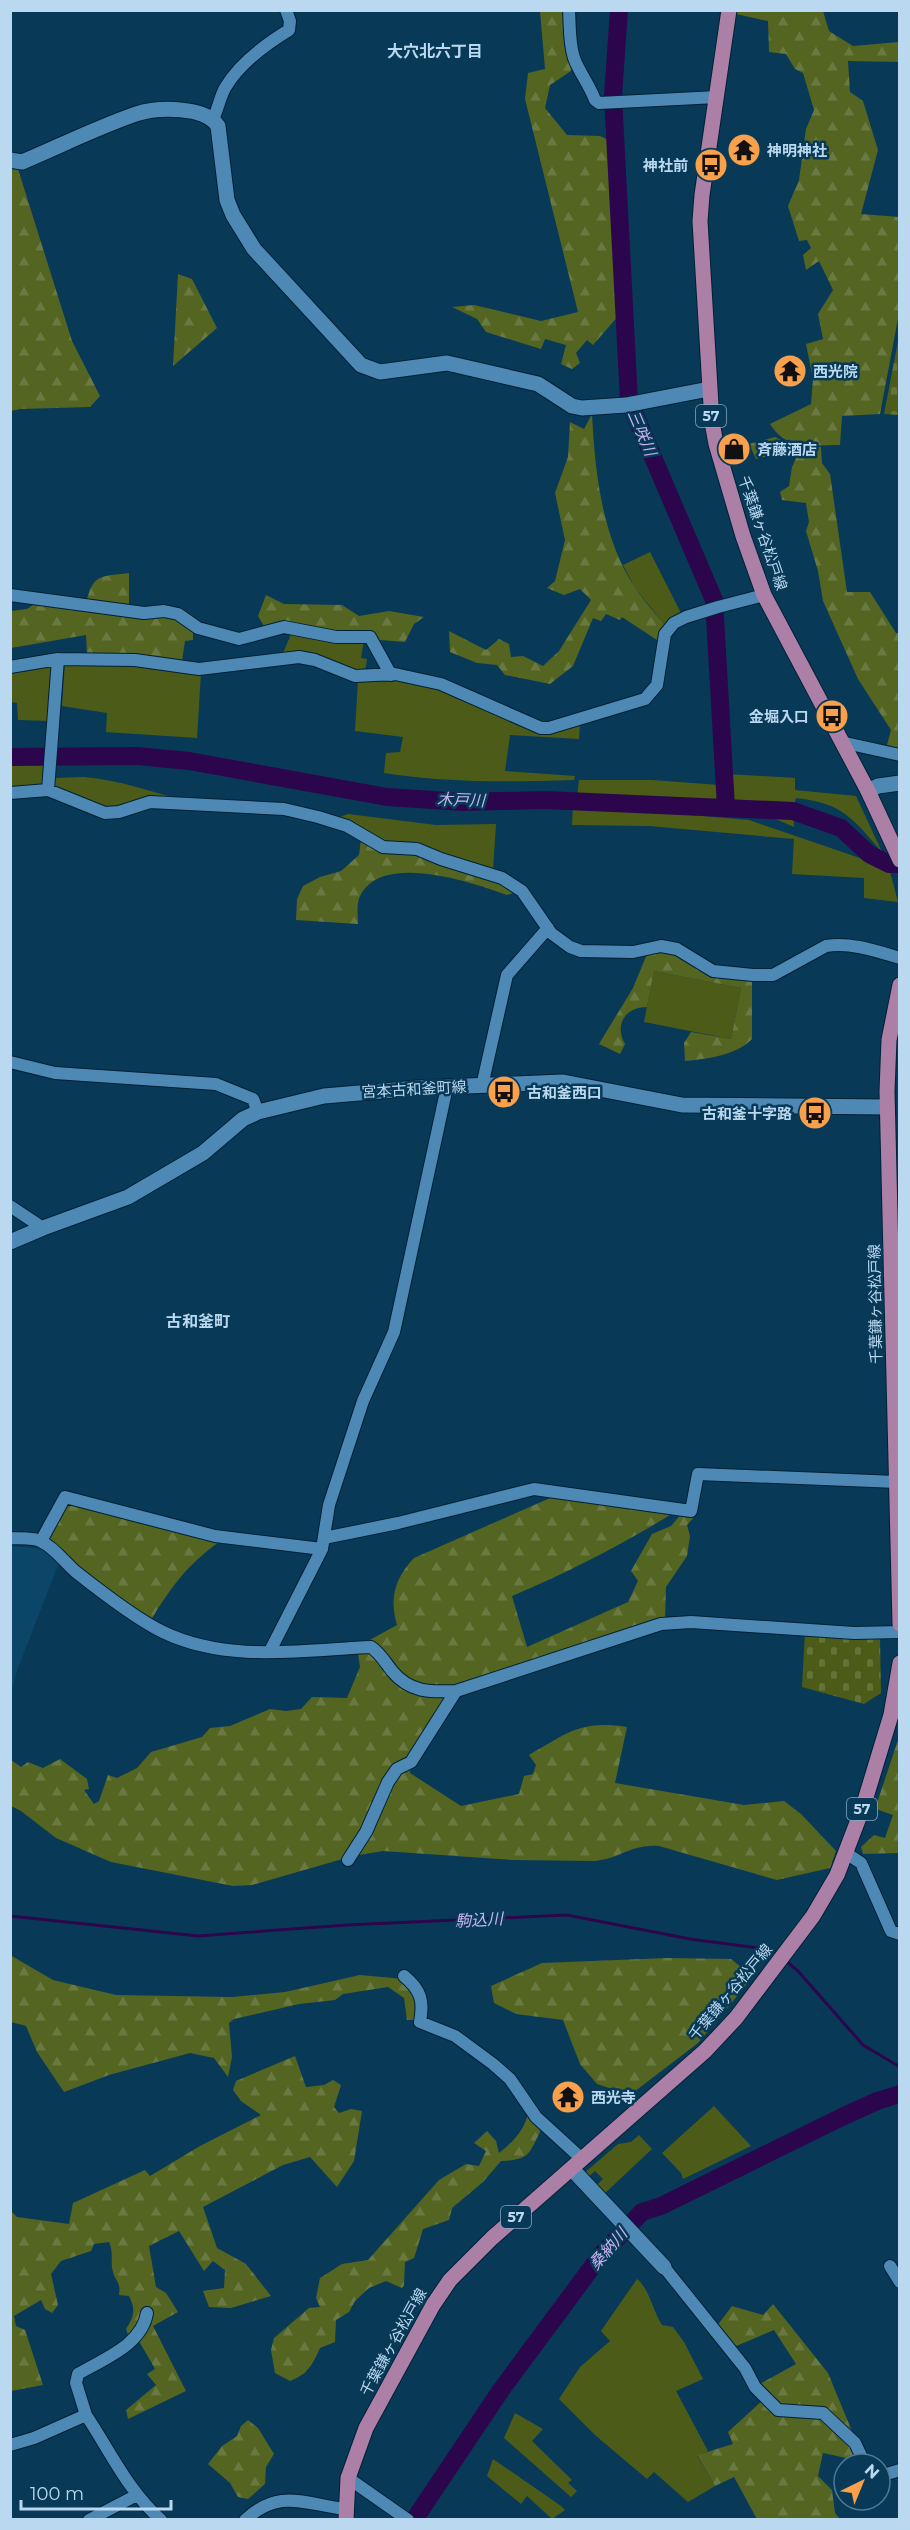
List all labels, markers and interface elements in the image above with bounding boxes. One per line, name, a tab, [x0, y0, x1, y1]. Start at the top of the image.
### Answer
district label: 大穴北六丁目	[387, 42, 483, 61]
temple icon: 神明神社	[726, 132, 762, 168]
place label: 神明神社	[766, 141, 827, 160]
bus stop icon: 神社前	[693, 147, 729, 183]
place label: 神社前	[642, 156, 688, 175]
temple icon: 西光院	[772, 353, 808, 389]
place label: 西光院	[813, 362, 858, 381]
road number: 57	[696, 405, 726, 427]
water label: 三咲川	[624, 407, 661, 461]
shop icon: 斉藤酒店	[716, 431, 752, 467]
place label: 斉藤酒店	[757, 440, 817, 459]
street label: 千葉鎌ヶ谷松戸線	[734, 473, 792, 593]
bus stop icon: 金堀入口	[814, 698, 850, 734]
place label: 金堀入口	[749, 707, 809, 726]
water label: 木戸川	[437, 790, 487, 810]
bus stop icon: 古和釜西口	[486, 1074, 522, 1110]
street label: 宮本古和釜町線	[361, 1077, 467, 1101]
place label: 古和釜西口	[527, 1083, 602, 1102]
bus stop icon: 古和釜十字路	[797, 1095, 833, 1131]
place label: 古和釜十字路	[702, 1104, 792, 1123]
street label: 千葉鎌ヶ谷松戸線	[864, 1244, 886, 1364]
district label: 古和釜町	[166, 1312, 230, 1331]
road number: 57	[847, 1798, 877, 1820]
water label: 駒込川	[455, 1909, 505, 1931]
street label: 千葉鎌ヶ谷松戸線	[684, 1940, 776, 2044]
temple icon: 西光寺	[550, 2079, 586, 2115]
place label: 西光寺	[591, 2088, 636, 2107]
road number: 57	[501, 2206, 531, 2228]
water label: 桑納川	[585, 2223, 632, 2273]
street label: 千葉鎌ヶ谷松戸線	[356, 2285, 430, 2399]
north arrow	[832, 2452, 892, 2512]
text: N	[861, 2460, 883, 2483]
scale bar	[21, 2473, 171, 2511]
text: 100 m	[30, 2483, 84, 2505]

